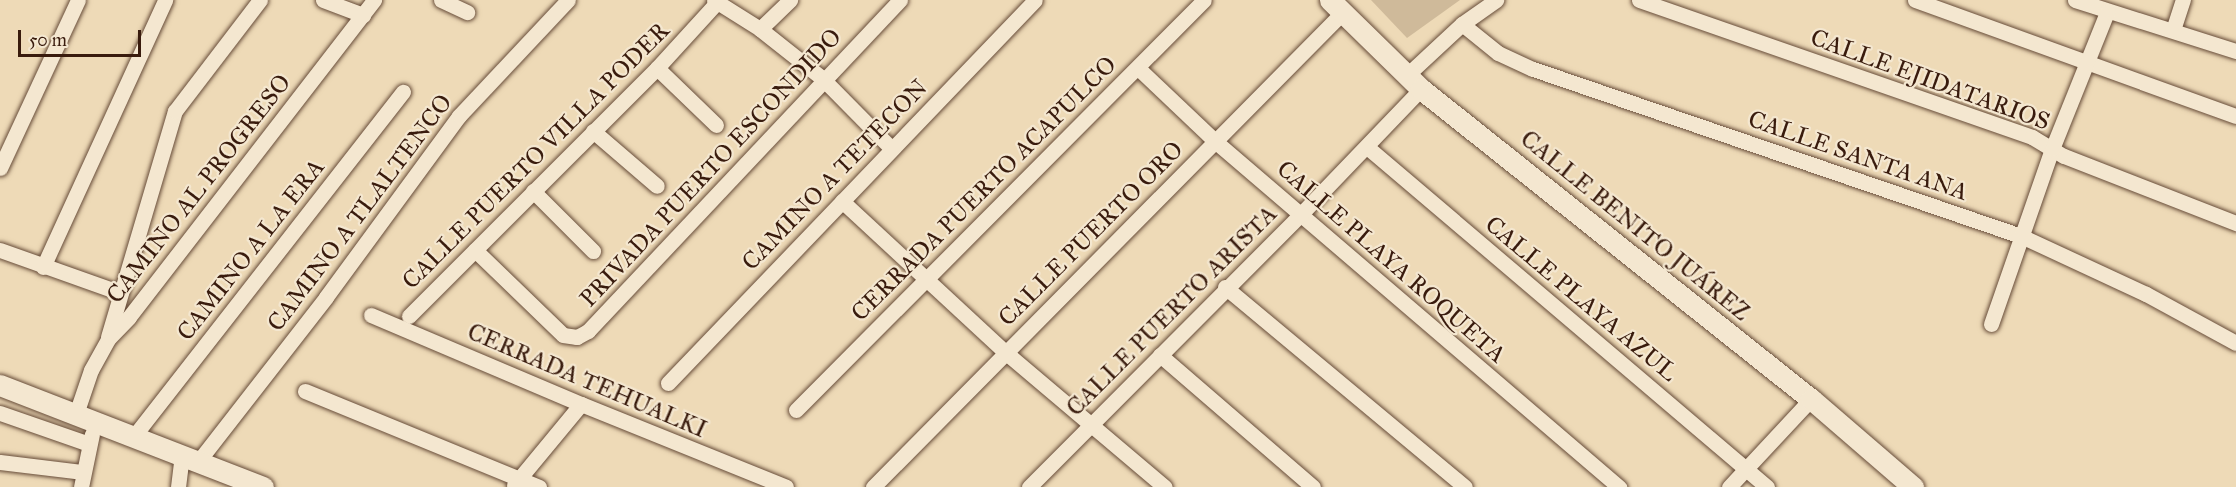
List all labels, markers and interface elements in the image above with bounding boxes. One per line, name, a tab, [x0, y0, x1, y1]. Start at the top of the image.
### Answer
street label: CALLE PUERTO VILLA PODER	[397, 17, 675, 295]
scale bar	[21, 18, 144, 56]
street label: PRIVADA PUERTO ESCONDIDO	[574, 23, 848, 313]
street label: CALLE EJIDATARIOS	[1806, 23, 2054, 137]
text: 50 m	[29, 29, 67, 51]
street label: CERRADA PUERTO ACAPULCO	[846, 51, 1122, 327]
street label: CAMINO AL PROGRESO	[101, 69, 297, 309]
street label: CAMINO A TETECON	[736, 73, 934, 277]
street label: CAMINO A TLALTENCO	[262, 89, 458, 337]
street label: CALLE SANTA ANA	[1744, 105, 1972, 207]
street label: CALLE BENITO JUÁREZ	[1514, 125, 1756, 327]
street label: CALLE PUERTO ORO	[993, 136, 1189, 332]
street label: CAMINO A LA ERA	[171, 153, 331, 347]
street label: CALLE PLAYA ROQUETA	[1271, 155, 1511, 369]
street label: CALLE PUERTO ARISTA	[1061, 200, 1283, 422]
street label: CALLE PLAYA AZUL	[1479, 210, 1683, 388]
street label: CERRADA TEHUALKI	[463, 318, 711, 444]

